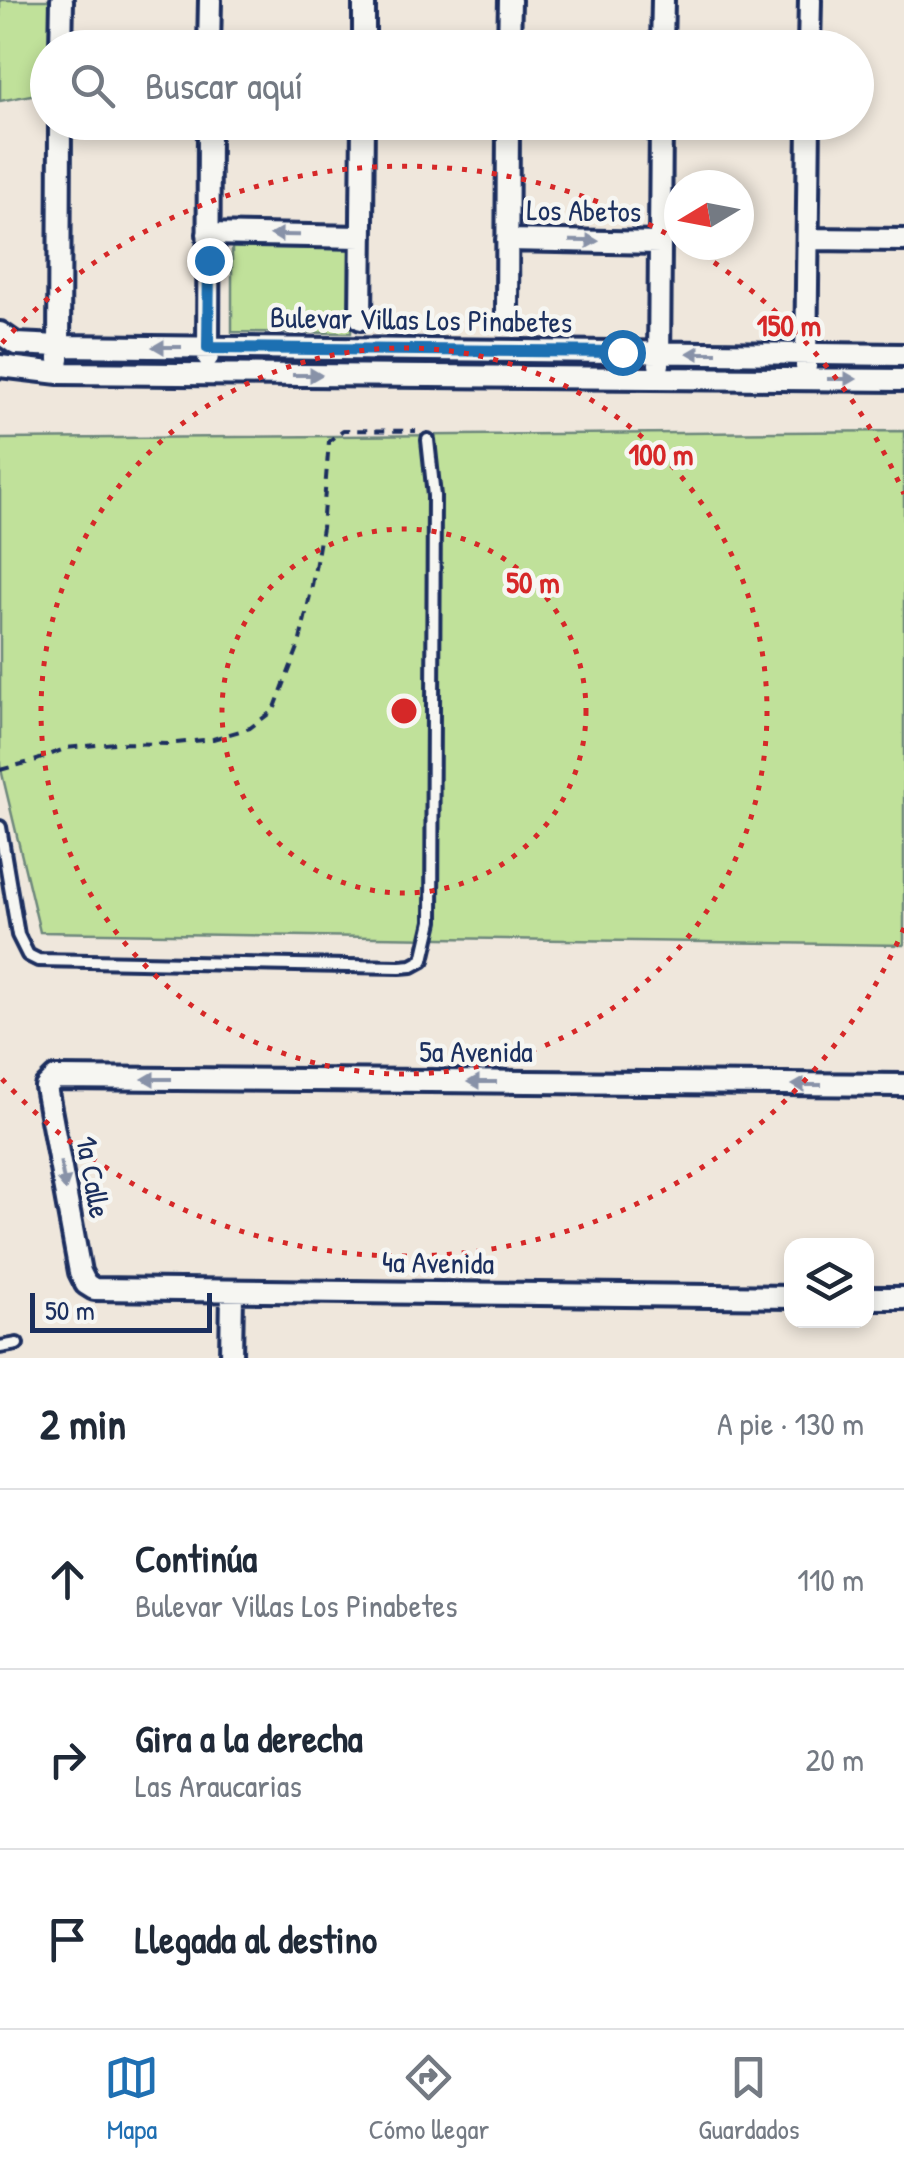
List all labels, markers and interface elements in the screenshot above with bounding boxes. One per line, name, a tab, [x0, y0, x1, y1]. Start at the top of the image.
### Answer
search box	[30, 30, 874, 140]
icon: search	[65, 58, 120, 113]
text: Buscar aquí	[145, 59, 303, 111]
north arrow	[664, 170, 754, 260]
street label: Los Abetos	[526, 189, 642, 231]
one-way arrow	[269, 227, 301, 243]
one-way arrow	[568, 234, 600, 250]
route end	[187, 238, 233, 284]
street label: Bulevar Villas Los Pinabetes	[270, 296, 573, 342]
text: 150 m	[757, 305, 821, 345]
route start	[600, 330, 646, 376]
one-way arrow	[150, 339, 182, 355]
one-way arrow	[685, 345, 717, 361]
one-way arrow	[292, 367, 324, 383]
one-way arrow	[827, 371, 859, 387]
text: 100 m	[628, 434, 694, 474]
text: 50 m	[506, 562, 560, 602]
centre of rings	[386, 693, 422, 729]
street label: 5a Avenida	[419, 1031, 533, 1071]
one-way arrow	[140, 1071, 172, 1087]
one-way arrow	[465, 1074, 497, 1090]
one-way arrow	[790, 1076, 822, 1092]
street label: 1a Calle	[67, 1133, 121, 1221]
one-way arrow	[56, 1161, 71, 1193]
map controls	[784, 1238, 874, 1328]
button: layers	[784, 1238, 874, 1328]
street label: 4a Avenida	[382, 1241, 495, 1283]
scale bar	[30, 1288, 212, 1332]
text: 50 m	[45, 1291, 95, 1329]
text: 2 min	[40, 1395, 126, 1452]
text: A pie · 130 m	[717, 1402, 864, 1445]
text: Continúa	[135, 1532, 257, 1584]
icon: ahead	[40, 1552, 95, 1607]
text: 110 m	[797, 1558, 864, 1601]
text: Bulevar Villas Los Pinabetes	[135, 1584, 458, 1627]
text: Gira a la derecha	[135, 1712, 363, 1764]
icon: right	[40, 1732, 95, 1787]
text: 20 m	[806, 1738, 864, 1781]
text: Las Araucarias	[135, 1764, 302, 1807]
icon: arrive	[40, 1912, 95, 1967]
text: Llegada al destino	[135, 1913, 377, 1965]
tab: Mapa	[104, 2050, 159, 2148]
tab: Cómo llegar	[368, 2050, 489, 2148]
tab: Guardados	[698, 2050, 799, 2148]

